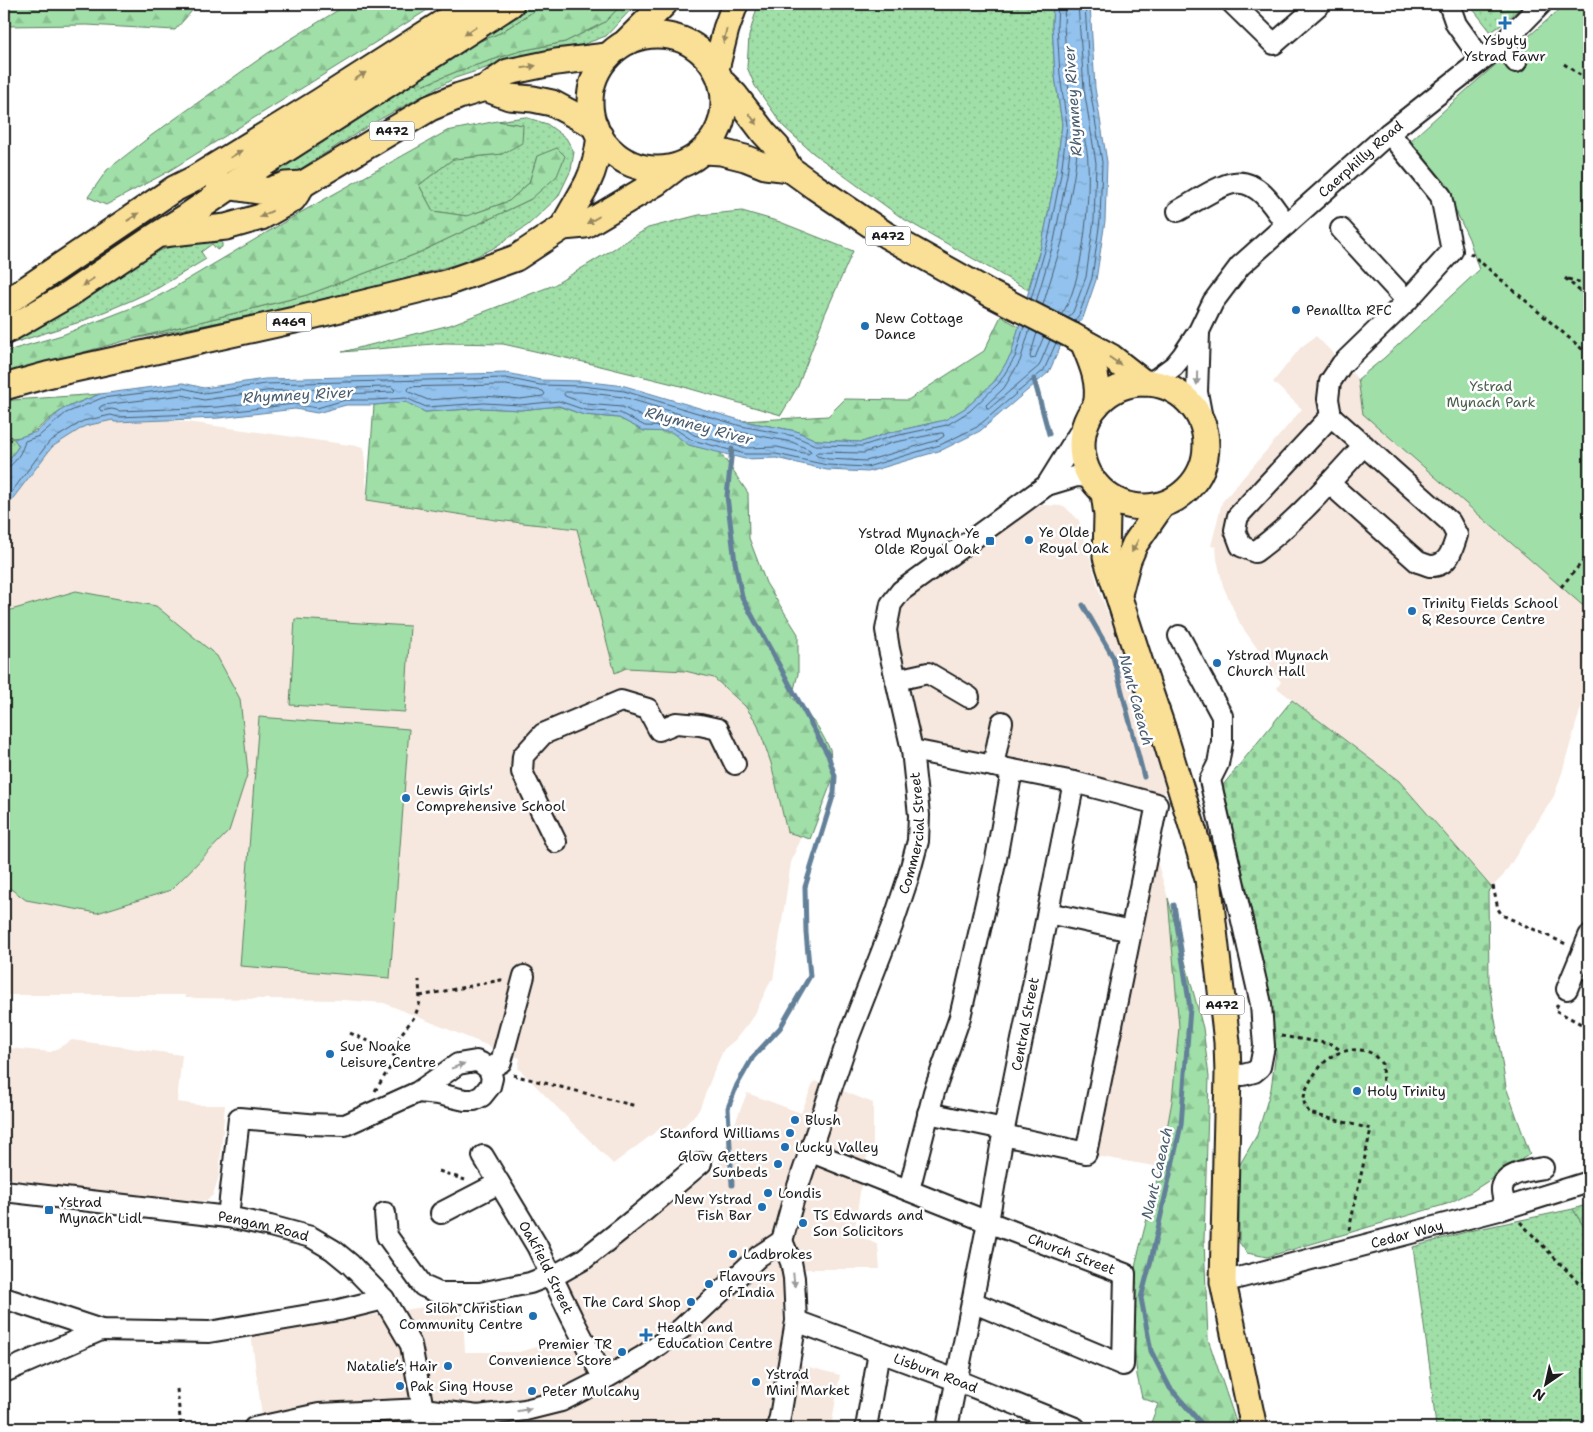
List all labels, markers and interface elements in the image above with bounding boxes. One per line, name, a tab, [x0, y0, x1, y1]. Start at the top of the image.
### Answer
marker: Ysbyty Ystrad Fawr	[1498, 16, 1512, 30]
one-way arrow	[463, 26, 477, 36]
one-way arrow	[721, 28, 729, 43]
place label: Ysbyty Ystrad Fawr	[1464, 31, 1546, 65]
water label: Rhymney River	[1059, 44, 1087, 157]
one-way arrow	[521, 63, 537, 71]
one-way arrow	[353, 71, 367, 80]
one-way arrow	[748, 112, 758, 126]
street label: Caerphilly Road	[1314, 116, 1407, 201]
road number: A472	[370, 122, 414, 140]
one-way arrow	[229, 149, 242, 158]
one-way arrow	[259, 210, 273, 218]
one-way arrow	[126, 212, 140, 222]
one-way arrow	[587, 215, 600, 224]
road number: A472	[866, 227, 910, 246]
one-way arrow	[81, 277, 94, 287]
place label: Penallta RFC	[1306, 301, 1392, 319]
marker: Penallta RFC	[1290, 304, 1302, 316]
place label: New Cottage Dance	[875, 309, 963, 343]
road number: A469	[266, 313, 312, 332]
marker: New Cottage Dance	[859, 320, 871, 332]
one-way arrow	[1108, 356, 1122, 366]
one-way arrow	[1193, 370, 1201, 386]
park label: Ystrad Mynach Park	[1447, 377, 1535, 411]
water label: Rhymney River	[242, 382, 355, 408]
water label: Rhymney River	[643, 402, 756, 450]
place label: Ye Olde Royal Oak	[1039, 523, 1109, 557]
place label: Ystrad Mynach Ye Olde Royal Oak	[859, 524, 980, 558]
marker: Ye Olde Royal Oak	[1023, 534, 1035, 546]
marker: Ystrad Mynach Ye Olde Royal Oak	[984, 535, 996, 547]
one-way arrow	[1131, 538, 1139, 553]
place label: Trinity Fields School & Resource Centre	[1422, 594, 1559, 628]
marker: Trinity Fields School & Resource Centre	[1406, 605, 1418, 617]
place label: Ystrad Mynach Church Hall	[1227, 646, 1329, 680]
water label: Nant Caeach	[1114, 652, 1158, 748]
marker: Ystrad Mynach Church Hall	[1211, 657, 1223, 669]
street label: Commercial Street	[894, 771, 928, 896]
place label: Lewis Girls' Comprehensive School	[416, 781, 566, 815]
marker: Lewis Girls' Comprehensive School	[400, 792, 412, 804]
street label: Central Street	[1007, 976, 1043, 1072]
road number: A472	[1200, 996, 1244, 1014]
place label: Sue Noake Leisure Centre	[340, 1037, 436, 1071]
marker: Sue Noake Leisure Centre	[324, 1048, 336, 1060]
one-way arrow	[451, 1061, 465, 1069]
place label: Holy Trinity	[1367, 1082, 1446, 1100]
marker: Holy Trinity	[1351, 1085, 1363, 1097]
place label: Blush	[805, 1111, 841, 1129]
marker: Blush	[789, 1114, 801, 1126]
place label: Stanford Williams	[660, 1124, 780, 1142]
water label: Nant Caeach	[1137, 1125, 1177, 1221]
marker: Stanford Williams	[784, 1127, 796, 1139]
place label: Lucky Valley	[795, 1138, 878, 1156]
marker: Lucky Valley	[779, 1141, 791, 1153]
place label: Glow Getters Sunbeds	[678, 1147, 768, 1181]
marker: Glow Getters Sunbeds	[772, 1158, 784, 1170]
place label: Londis	[778, 1184, 822, 1202]
marker: Londis	[762, 1187, 774, 1199]
place label: New Ystrad Fish Bar	[674, 1190, 752, 1224]
place label: Ystrad Mynach Lidl	[59, 1193, 143, 1227]
marker: New Ystrad Fish Bar	[756, 1201, 768, 1213]
marker: Ystrad Mynach Lidl	[43, 1204, 55, 1216]
place label: TS Edwards and Son Solicitors	[813, 1206, 923, 1240]
street label: Pengam Road	[217, 1207, 311, 1245]
street label: Cedar Way	[1369, 1216, 1445, 1252]
street label: Oakfield Street	[515, 1217, 578, 1317]
marker: TS Edwards and Son Solicitors	[797, 1217, 809, 1229]
street label: Church Street	[1025, 1229, 1118, 1279]
place label: Ladbrokes	[743, 1245, 813, 1263]
marker: Ladbrokes	[727, 1248, 739, 1260]
place label: Flavours of India	[719, 1267, 776, 1301]
one-way arrow	[790, 1272, 798, 1288]
marker: Flavours of India	[703, 1278, 715, 1290]
place label: The Card Shop	[582, 1293, 681, 1311]
marker: The Card Shop	[685, 1296, 697, 1308]
place label: Siloh Christian Community Centre	[399, 1299, 523, 1333]
marker: Siloh Christian Community Centre	[527, 1310, 539, 1322]
place label: Health and Education Centre	[657, 1318, 773, 1352]
marker: Health and Education Centre	[639, 1328, 653, 1342]
place label: Premier TR Convenience Store	[488, 1335, 612, 1369]
marker: Premier TR Convenience Store	[616, 1346, 628, 1358]
street label: Lisburn Road	[891, 1349, 981, 1397]
place label: Natalie’s Hair	[347, 1357, 438, 1375]
marker: Natalie’s Hair	[442, 1360, 454, 1372]
north arrow	[1520, 1360, 1570, 1410]
place label: Ystrad Mini Market	[766, 1365, 850, 1399]
marker: Ystrad Mini Market	[750, 1376, 762, 1388]
place label: Pak Sing House	[410, 1377, 513, 1395]
marker: Pak Sing House	[394, 1380, 406, 1392]
place label: Peter Mulcahy	[542, 1382, 640, 1400]
text: N	[1529, 1384, 1548, 1405]
marker: Peter Mulcahy	[526, 1385, 538, 1397]
one-way arrow	[516, 1405, 532, 1413]

